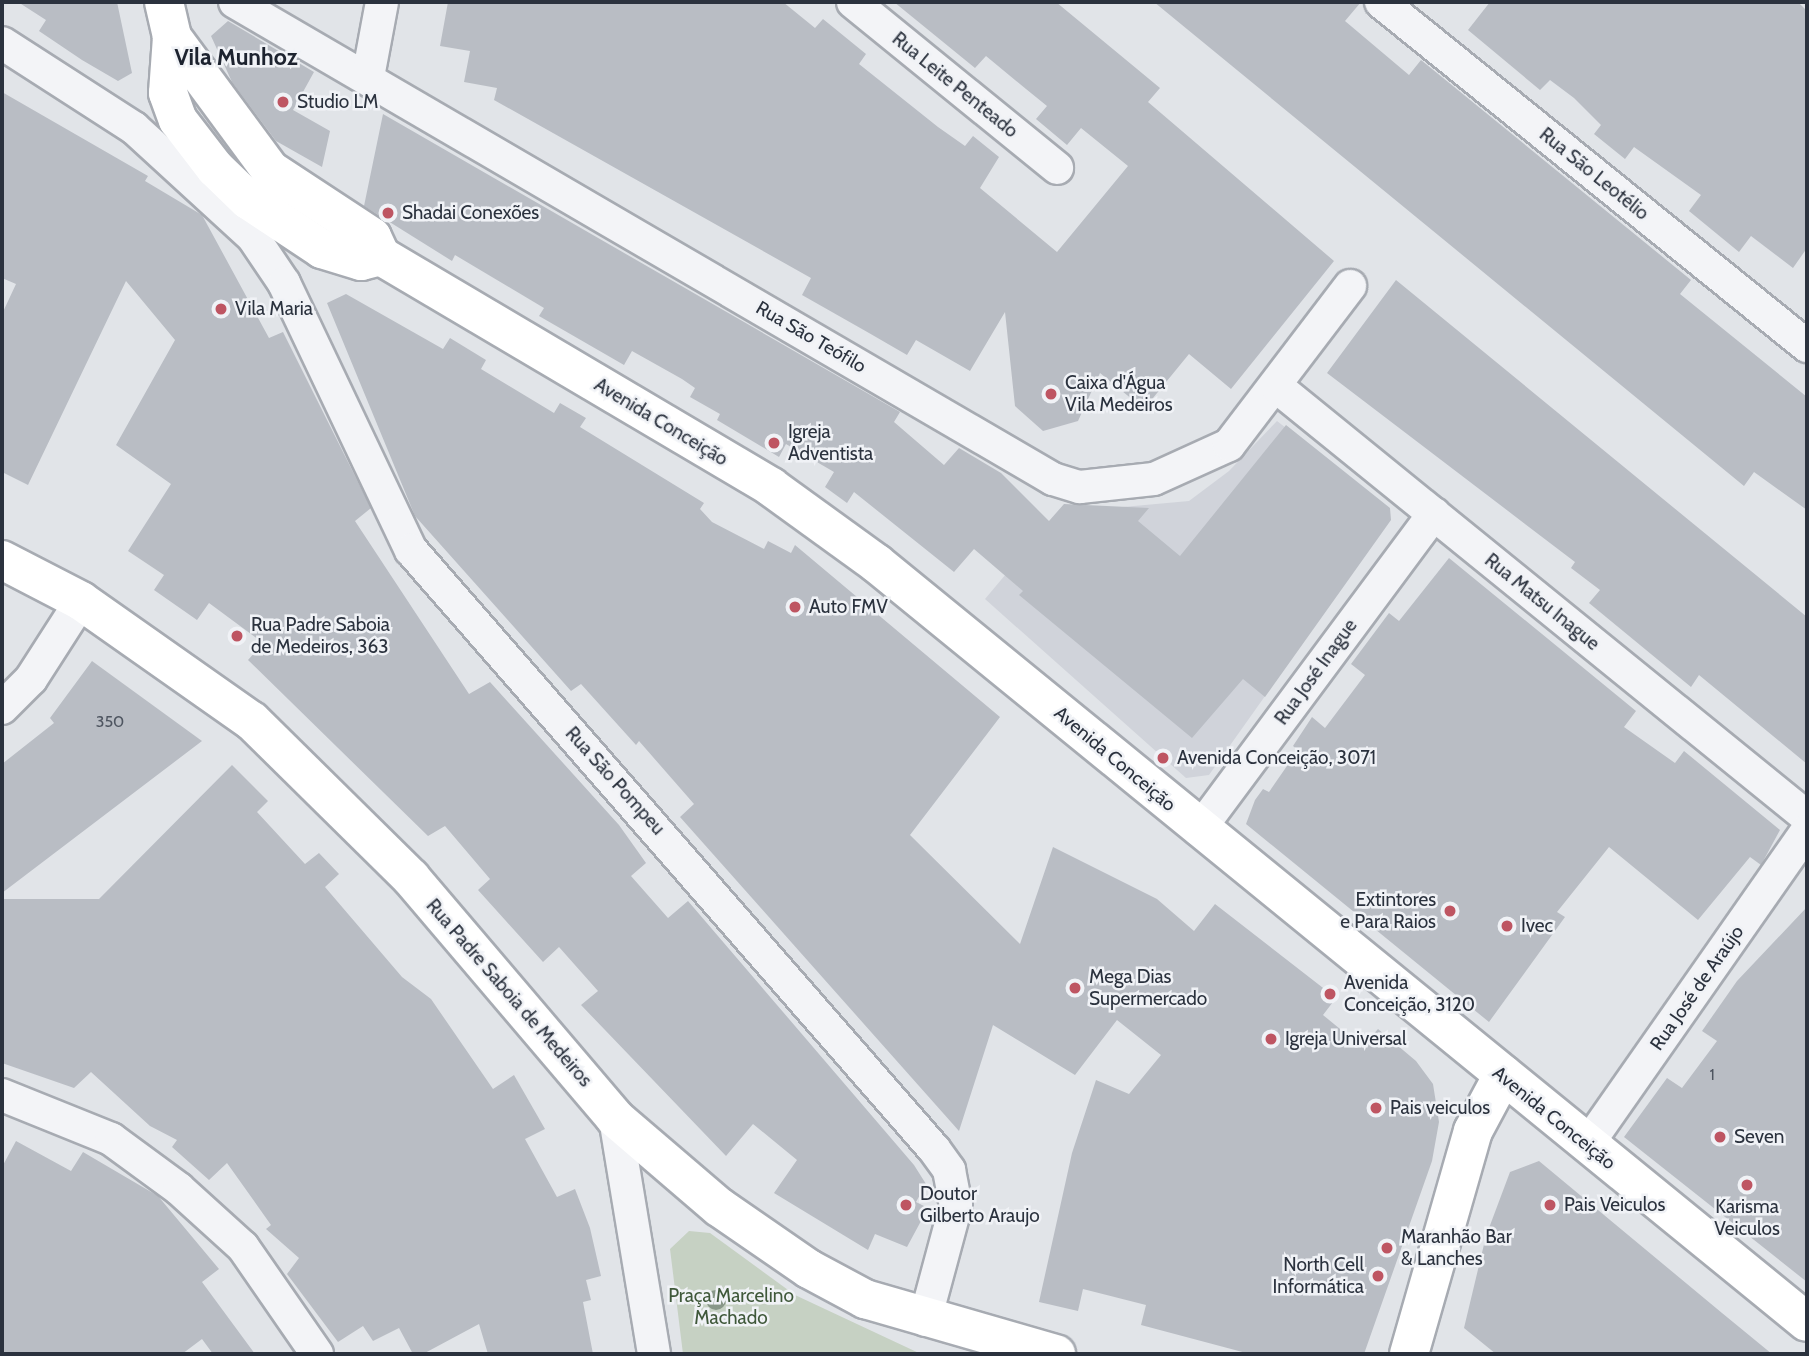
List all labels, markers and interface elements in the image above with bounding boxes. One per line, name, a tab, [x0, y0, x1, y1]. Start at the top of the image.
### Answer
street label: Rua Leite Penteado	[888, 27, 1022, 143]
district label: Vila Munhoz	[174, 43, 298, 71]
place label: Studio LM	[297, 91, 378, 113]
marker: Studio LM	[275, 94, 291, 110]
street label: Rua São Leotélio	[1535, 123, 1653, 225]
place label: Shadai Conexões	[402, 202, 539, 224]
marker: Shadai Conexões	[380, 205, 396, 221]
street label: Rua São Teófilo	[752, 296, 870, 378]
place label: Vila Maria	[235, 298, 313, 320]
marker: Vila Maria	[213, 301, 229, 317]
place label: Caixa d'Água Vila Medeiros	[1065, 372, 1173, 416]
street label: Avenida Conceição	[590, 373, 732, 471]
marker: Caixa d'Água Vila Medeiros	[1043, 386, 1059, 402]
place label: Igreja Adventista	[788, 421, 873, 465]
marker: Igreja Adventista	[766, 435, 782, 451]
street label: Rua Matsu Inague	[1480, 549, 1604, 655]
place label: Auto FMV	[809, 596, 888, 618]
marker: Auto FMV	[787, 599, 803, 615]
place label: Rua Padre Saboia de Medeiros, 363	[251, 614, 390, 658]
street label: Rua José Inague	[1270, 615, 1362, 729]
marker: Rua Padre Saboia de Medeiros, 363	[229, 628, 245, 644]
street label: Avenida Conceição	[1050, 702, 1180, 816]
house number: 350	[96, 712, 124, 732]
street label: Rua São Pompeu	[561, 722, 669, 840]
place label: Avenida Conceição, 3071	[1177, 747, 1376, 769]
marker: Avenida Conceição, 3071	[1155, 750, 1171, 766]
place label: Extintores e Para Raios	[1340, 889, 1436, 933]
street label: Rua Padre Saboia de Medeiros	[421, 895, 597, 1091]
marker: Extintores e Para Raios	[1442, 903, 1458, 919]
place label: Ivec	[1521, 915, 1553, 937]
marker: Ivec	[1499, 918, 1515, 934]
street label: Rua José de Araújo	[1645, 921, 1749, 1055]
place label: Mega Dias Supermercado	[1089, 966, 1207, 1010]
place label: Avenida Conceição, 3120	[1344, 972, 1475, 1016]
marker: Mega Dias Supermercado	[1067, 980, 1083, 996]
marker: Avenida Conceição, 3120	[1322, 986, 1338, 1002]
place label: Igreja Universal	[1285, 1028, 1406, 1050]
marker: Igreja Universal	[1263, 1031, 1279, 1047]
street label: Avenida Conceição	[1488, 1061, 1620, 1175]
house number: 1	[1709, 1065, 1715, 1085]
place label: Pais veiculos	[1390, 1097, 1490, 1119]
marker: Pais veiculos	[1368, 1100, 1384, 1116]
place label: Seven	[1734, 1126, 1784, 1148]
marker: Seven	[1712, 1129, 1728, 1145]
marker: Karisma Veiculos	[1739, 1177, 1755, 1193]
place label: Doutor Gilberto Araujo	[920, 1183, 1040, 1227]
place label: Pais Veiculos	[1564, 1194, 1665, 1216]
place label: Karisma Veiculos	[1714, 1196, 1780, 1240]
marker: Doutor Gilberto Araujo	[898, 1197, 914, 1213]
marker: Pais Veiculos	[1542, 1197, 1558, 1213]
place label: Maranhão Bar & Lanches	[1401, 1226, 1512, 1270]
marker: Maranhão Bar & Lanches	[1379, 1240, 1395, 1256]
place label: North Cell Informática	[1272, 1254, 1364, 1298]
marker: North Cell Informática	[1370, 1268, 1386, 1284]
park label: Praça Marcelino Machado	[668, 1285, 794, 1329]

